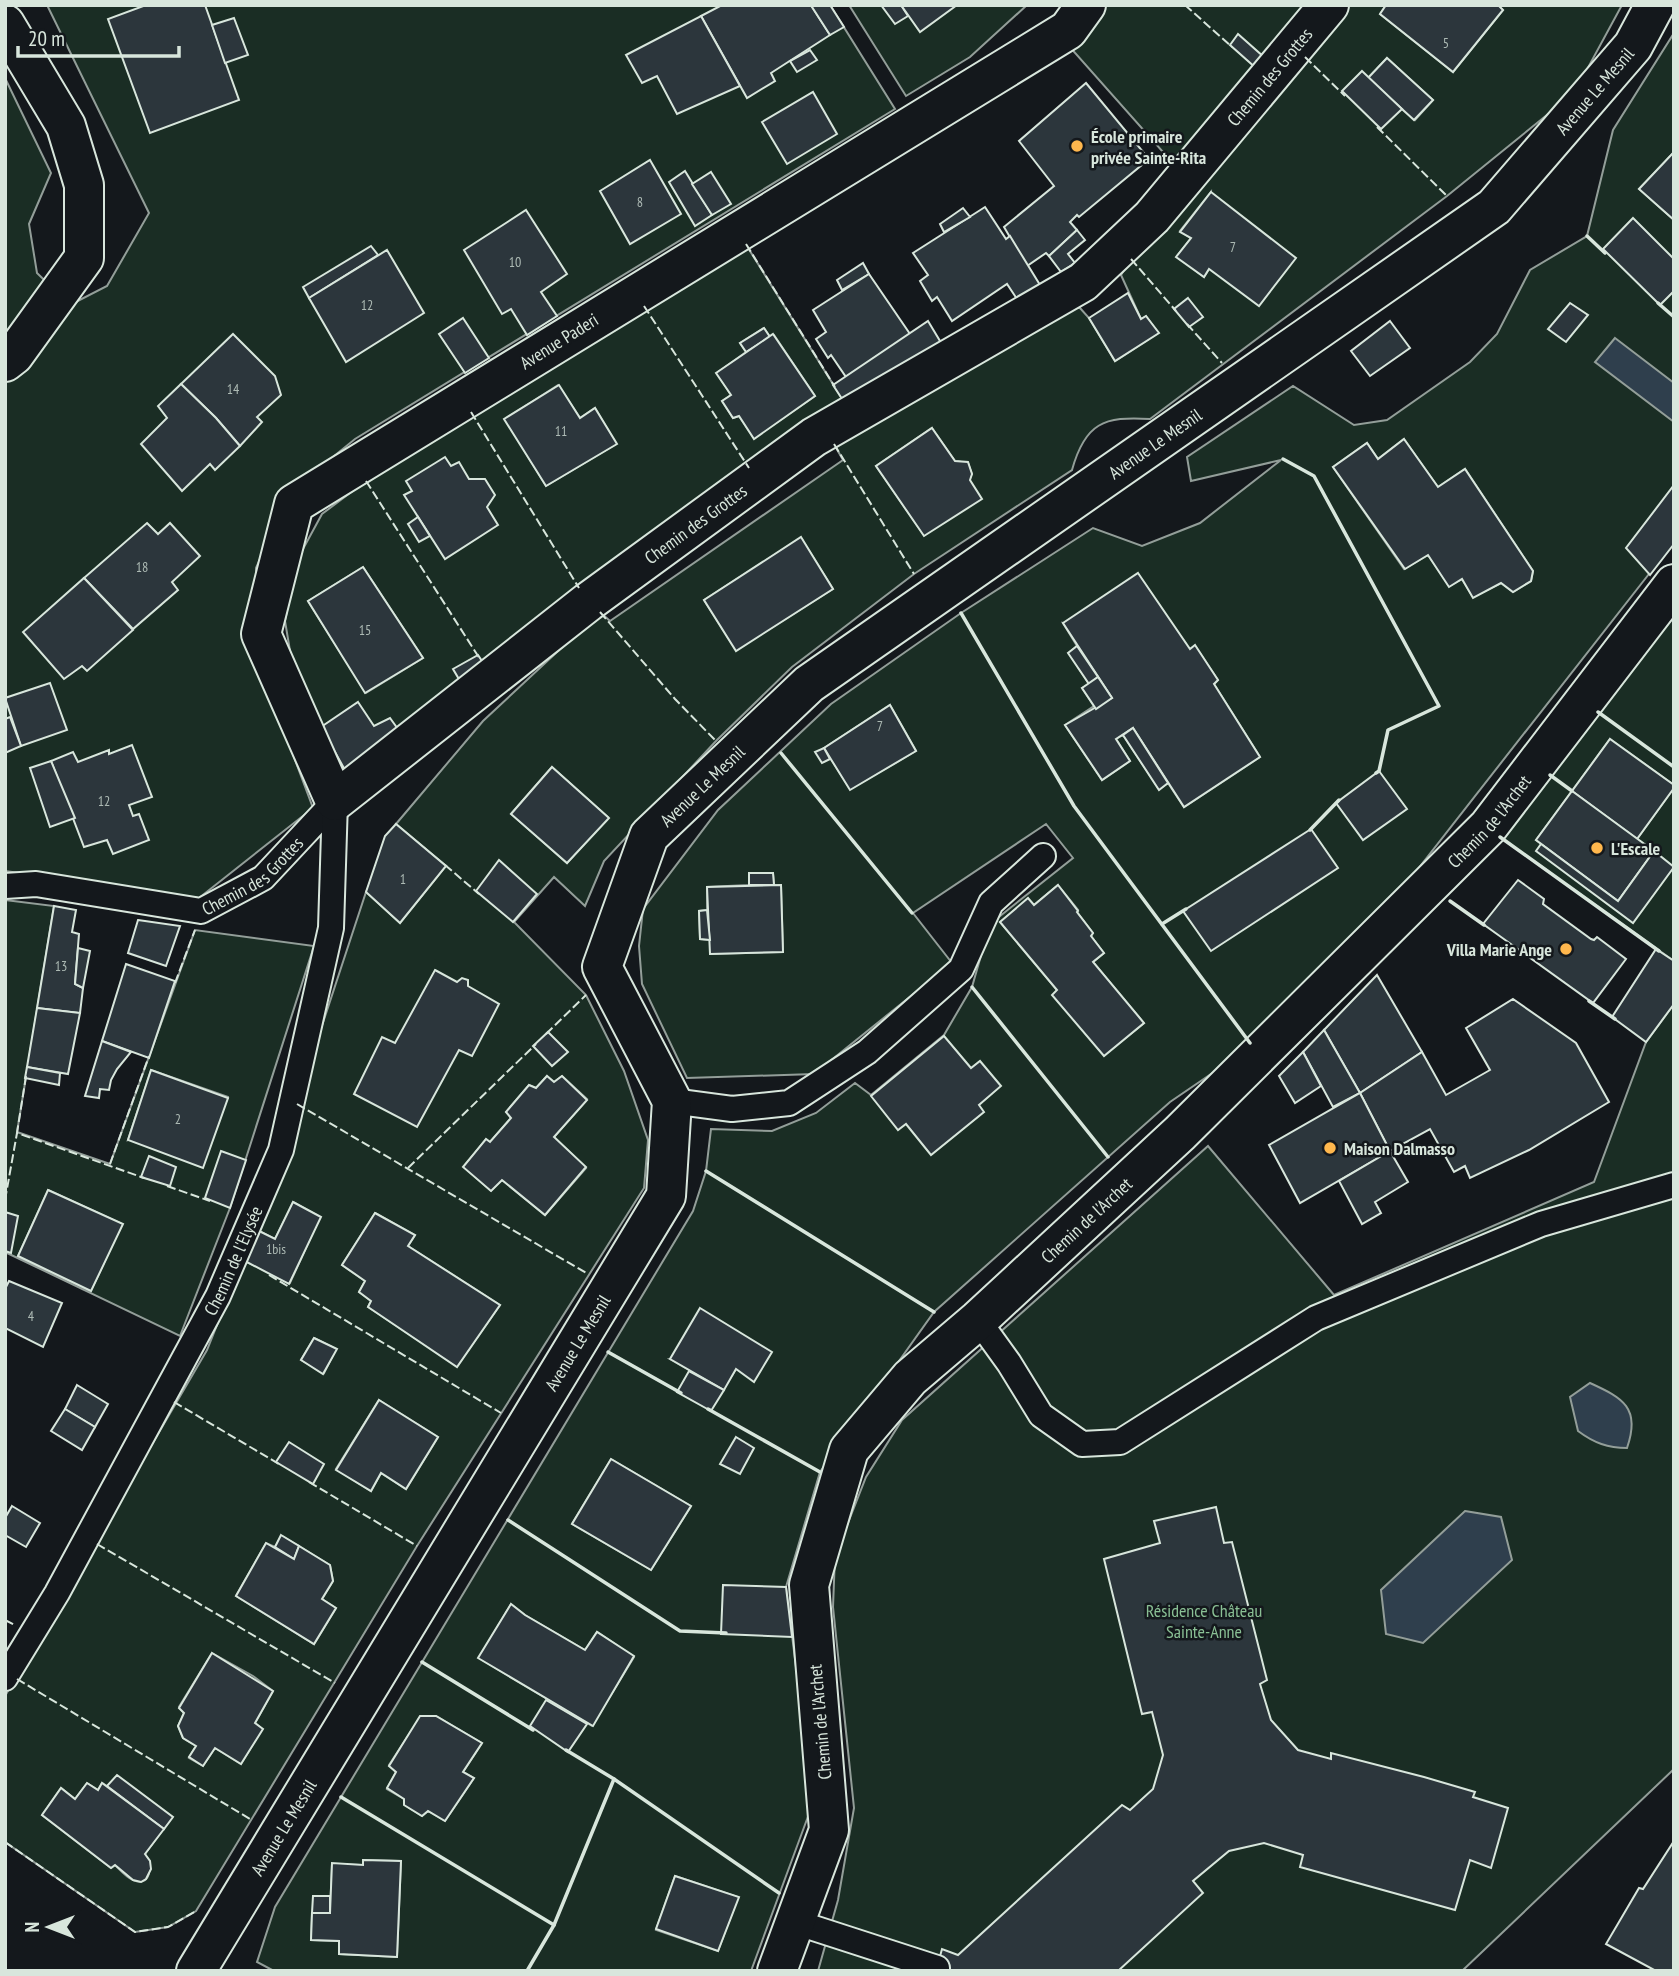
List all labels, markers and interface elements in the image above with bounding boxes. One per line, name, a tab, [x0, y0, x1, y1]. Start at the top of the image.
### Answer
scale bar	[18, 14, 178, 58]
street label: Chemin des Grottes	[1222, 23, 1317, 130]
text: 20 m	[28, 25, 65, 52]
house number: 5	[1443, 34, 1449, 52]
street label: Avenue Le Mesnil	[1550, 42, 1639, 139]
place label: École primaire privée Sainte-Rita	[1091, 125, 1206, 169]
marker: École primaire privée Sainte-Rita	[1069, 138, 1085, 154]
house number: 8	[637, 193, 643, 211]
house number: 7	[1230, 238, 1236, 256]
house number: 10	[509, 253, 521, 271]
house number: 12	[361, 296, 373, 314]
street label: Avenue Paderi	[515, 308, 603, 374]
house number: 14	[227, 380, 240, 398]
street label: Avenue Le Mesnil	[1104, 402, 1206, 484]
house number: 11	[555, 422, 567, 440]
street label: Chemin des Grottes	[640, 479, 751, 569]
house number: 18	[136, 558, 148, 576]
house number: 15	[359, 621, 371, 639]
house number: 7	[877, 717, 883, 735]
street label: Avenue Le Mesnil	[655, 739, 750, 831]
street label: Chemin de l'Archet	[1442, 770, 1535, 873]
house number: 12	[98, 792, 110, 810]
street label: Chemin des Grottes	[198, 831, 308, 920]
place label: L'Escale	[1611, 837, 1661, 860]
marker: L'Escale	[1589, 840, 1605, 856]
house number: 1	[400, 870, 406, 888]
place label: Villa Marie Ange	[1446, 938, 1552, 961]
marker: Villa Marie Ange	[1558, 941, 1574, 957]
house number: 13	[55, 957, 67, 975]
house number: 2	[175, 1110, 181, 1128]
place label: Maison Dalmasso	[1344, 1137, 1455, 1160]
marker: Maison Dalmasso	[1322, 1140, 1338, 1156]
street label: Chemin de l'Archet	[1036, 1172, 1137, 1268]
street label: Chemin de l'Elysée	[198, 1202, 267, 1319]
house number: 1bis	[266, 1240, 286, 1258]
street label: Avenue Le Mesnil	[539, 1290, 615, 1395]
house number: 4	[28, 1307, 35, 1325]
park label: Résidence Château Sainte-Anne	[1146, 1599, 1262, 1643]
street label: Chemin de l'Archet	[803, 1663, 837, 1781]
street label: Avenue Le Mesnil	[245, 1774, 321, 1880]
north arrow	[14, 1892, 84, 1962]
text: N	[20, 1922, 44, 1932]

